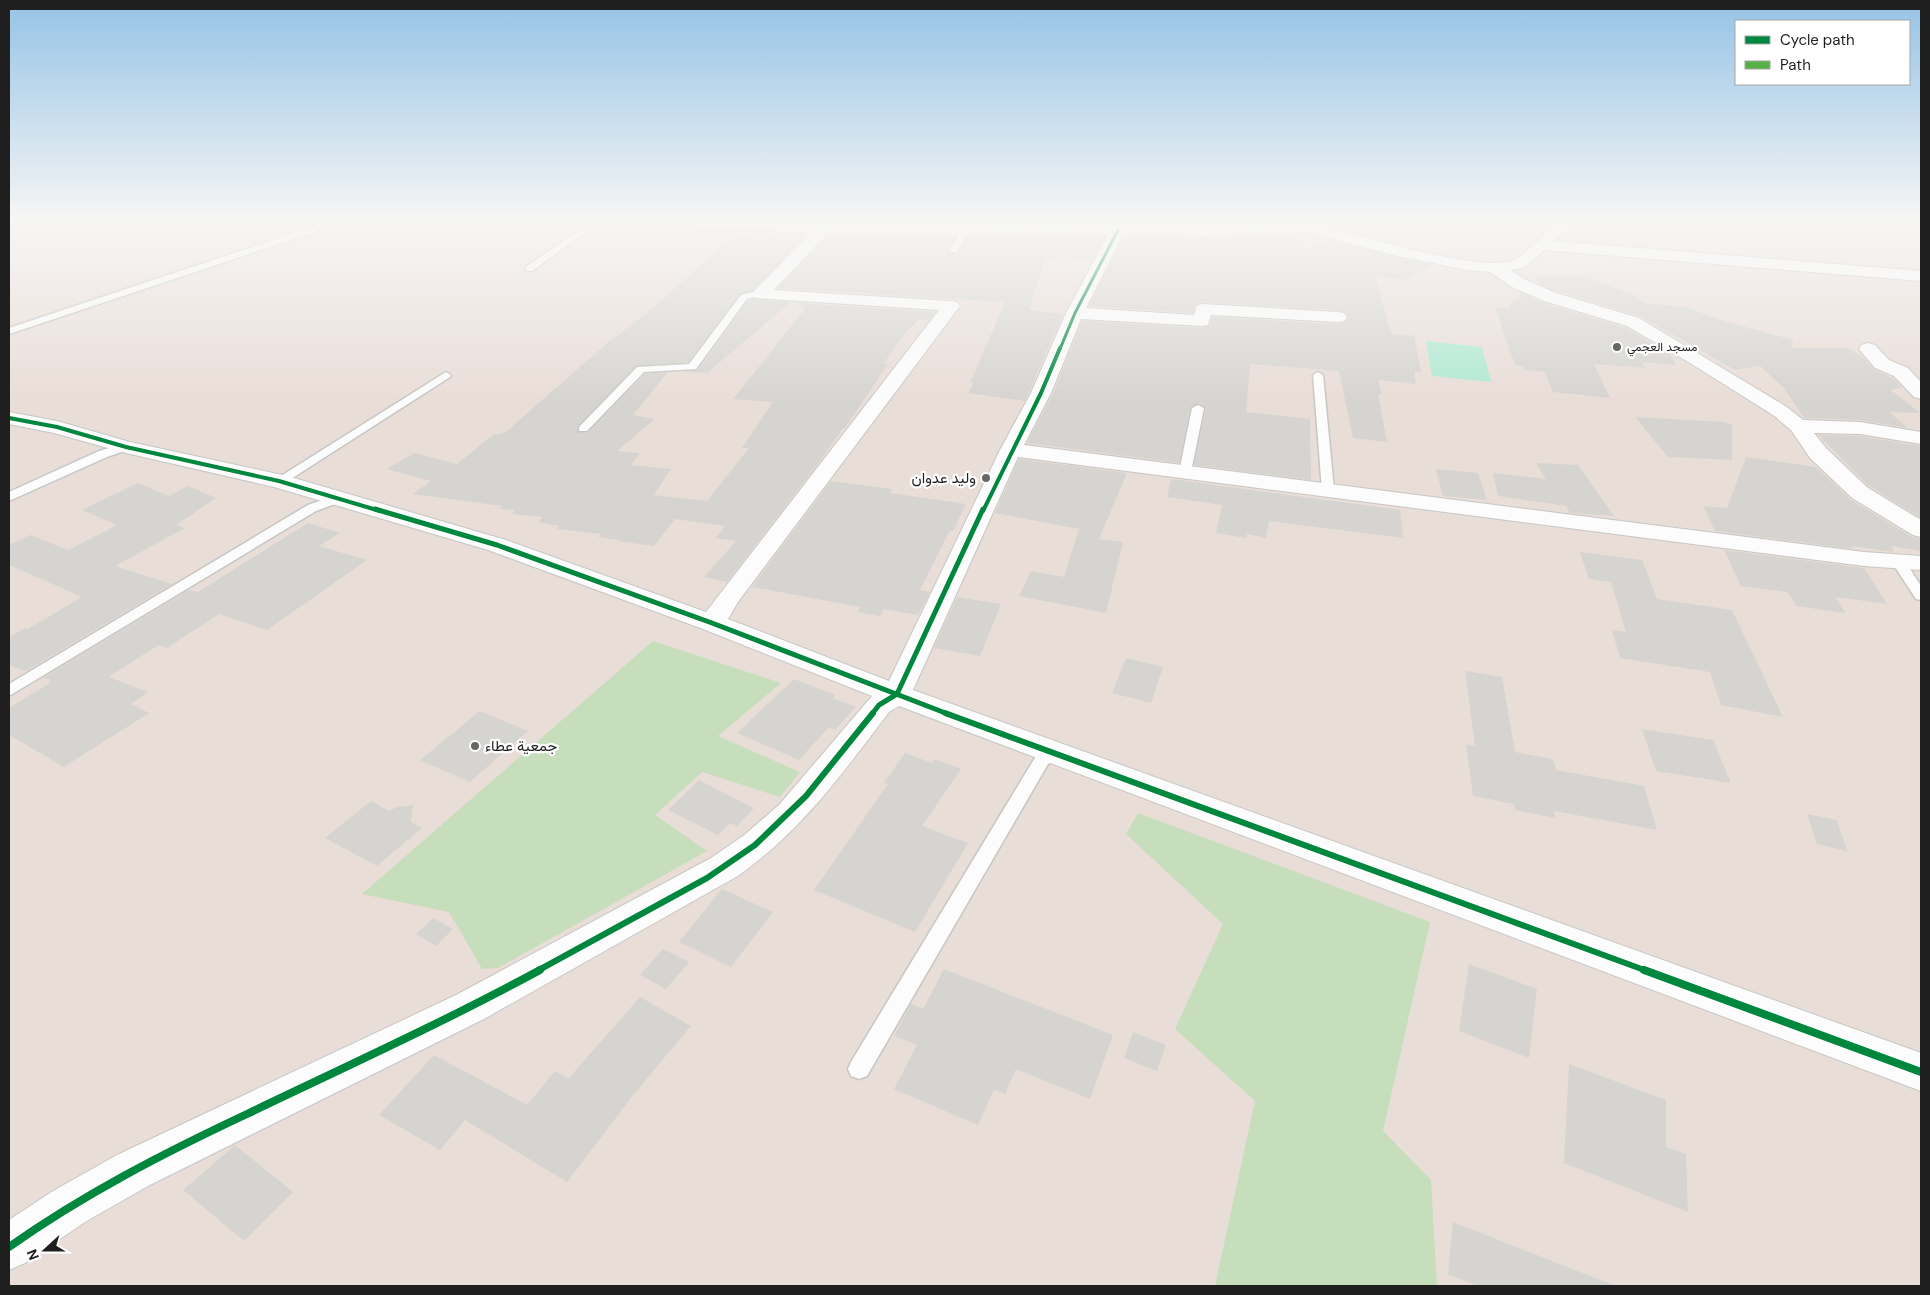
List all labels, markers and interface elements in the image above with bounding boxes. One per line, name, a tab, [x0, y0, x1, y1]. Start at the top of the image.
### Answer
legend	[1735, 20, 1910, 85]
text: Cycle path	[1780, 30, 1855, 50]
text: Path	[1780, 55, 1811, 75]
place label: مسجد العجمي	[1627, 339, 1697, 357]
marker: مسجد العجمي	[1611, 341, 1623, 353]
place label: وليد عدوان	[912, 468, 976, 488]
marker: وليد عدوان	[980, 472, 992, 484]
place label: جمعية عطاء	[485, 736, 557, 756]
marker: جمعية عطاء	[469, 740, 481, 752]
north arrow	[20, 1225, 70, 1275]
text: N	[23, 1247, 43, 1263]

